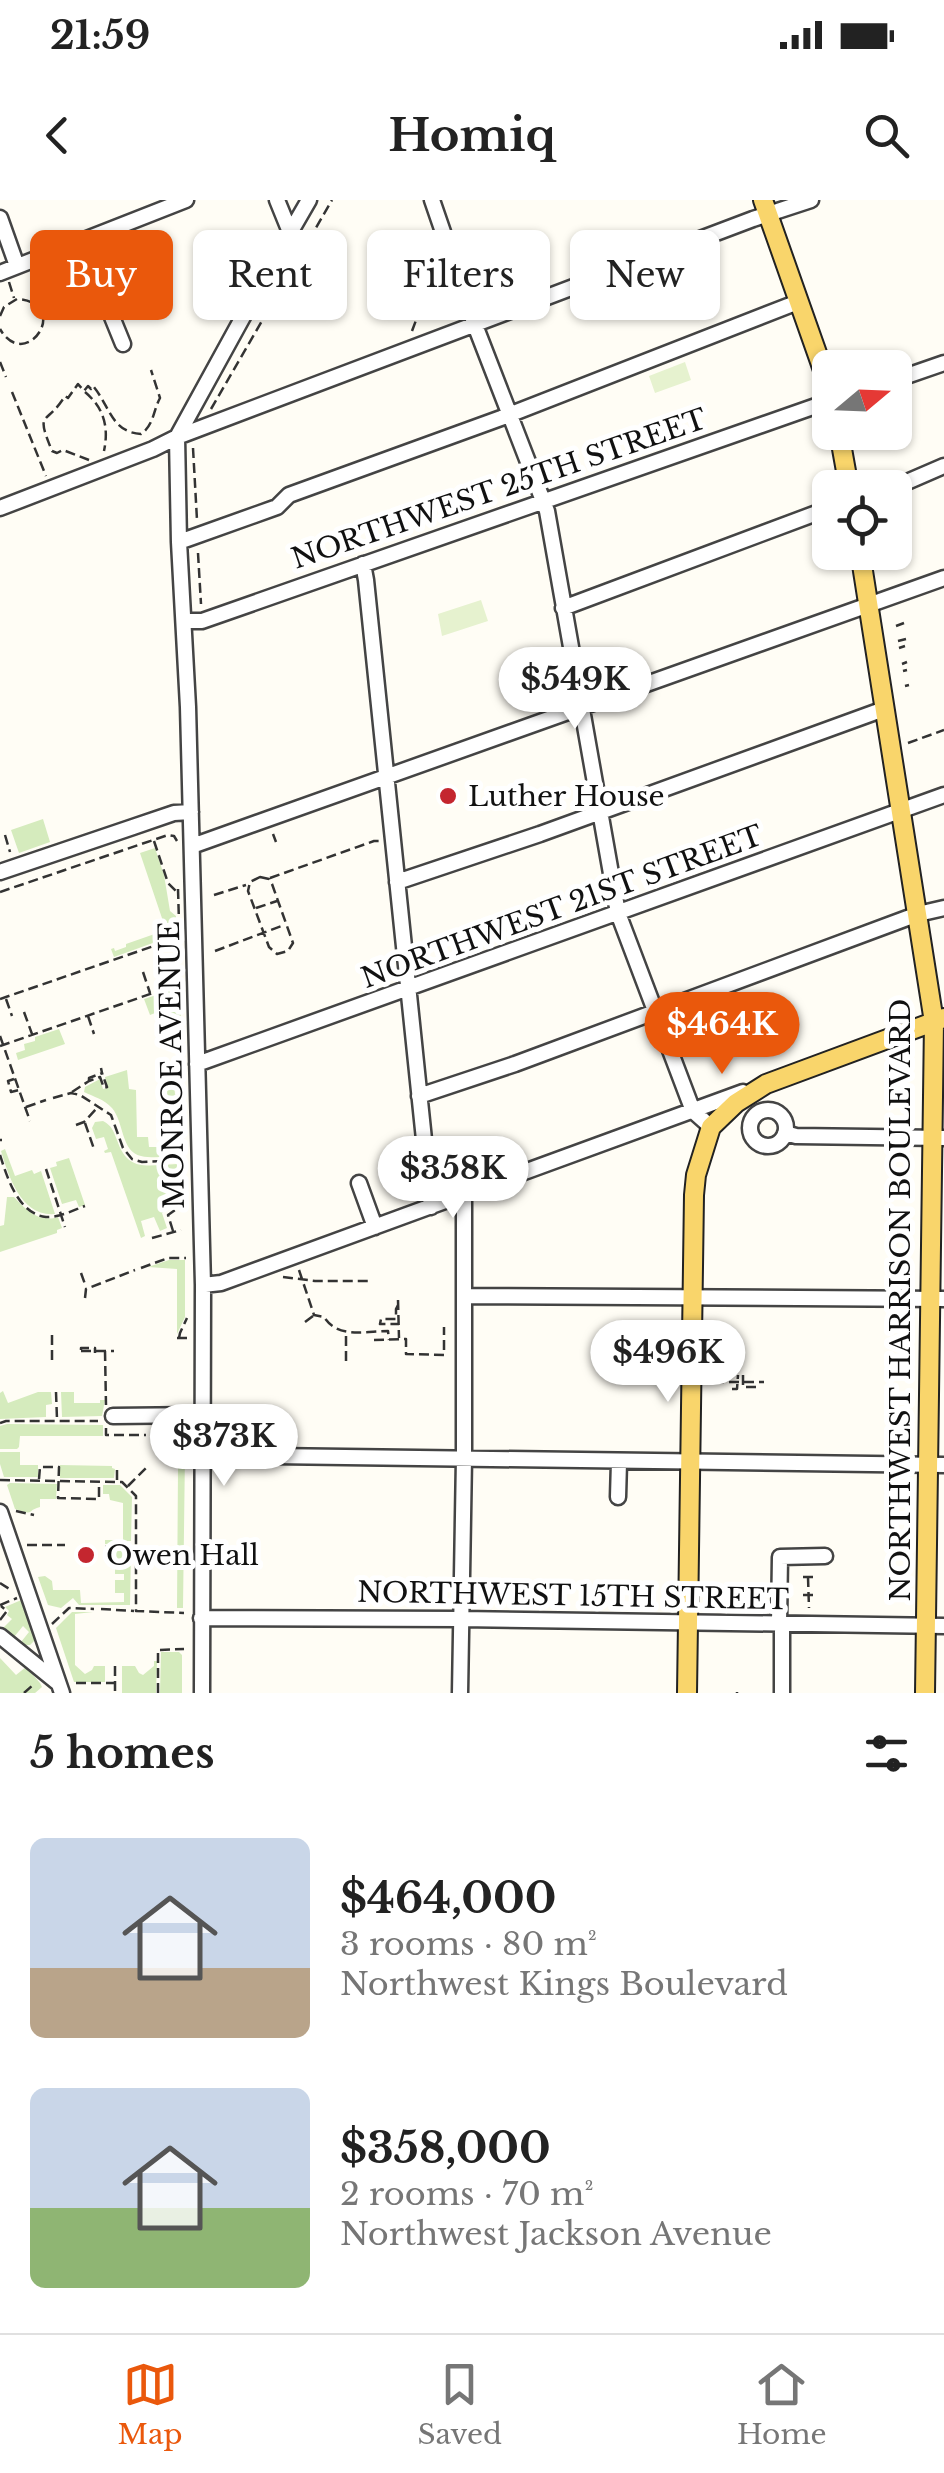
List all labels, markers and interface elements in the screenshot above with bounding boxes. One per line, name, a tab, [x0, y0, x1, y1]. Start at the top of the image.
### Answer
text: 21:59	[50, 12, 150, 59]
text: Homiq	[388, 107, 556, 163]
icon: back	[30, 108, 85, 163]
icon: search	[859, 108, 914, 163]
chip: Buy	[30, 230, 173, 320]
chip: Rent	[193, 230, 347, 320]
chip: Filters	[367, 230, 550, 320]
chip: New	[570, 230, 720, 320]
north arrow	[812, 350, 912, 450]
map controls	[812, 350, 912, 570]
street label: NORTHWEST 25TH STREET	[287, 401, 712, 577]
button: locate	[812, 470, 912, 570]
pin: $549K	[505, 647, 645, 732]
text: $549K	[521, 659, 629, 699]
place label: Luther House	[468, 779, 665, 814]
marker: Luther House	[437, 785, 459, 807]
street label: NORTHWEST 21ST STREET	[357, 818, 768, 996]
street label: MONROE AVENUE	[152, 921, 192, 1209]
pin: $464K	[652, 992, 792, 1077]
street label: NORTHWEST HARRISON BOULEVARD	[883, 999, 918, 1601]
text: $464K	[667, 1004, 777, 1044]
pin: $358K	[383, 1136, 523, 1221]
text: $358K	[400, 1148, 506, 1188]
pin: $496K	[598, 1320, 738, 1405]
text: $496K	[612, 1332, 724, 1372]
pin: $373K	[154, 1404, 294, 1489]
text: $373K	[172, 1416, 276, 1456]
place label: Owen Hall	[106, 1538, 259, 1573]
marker: Owen Hall	[75, 1544, 97, 1566]
street label: NORTHWEST 15TH STREET	[357, 1575, 790, 1617]
icon: filters	[859, 1726, 914, 1781]
text: 5 homes	[30, 1727, 214, 1779]
text: $464,000	[340, 1872, 556, 1924]
icon: home	[110, 1878, 230, 1998]
text: 3 rooms · 80 m²	[340, 1924, 597, 1964]
text: Northwest Kings Boulevard	[340, 1964, 788, 2004]
text: $358,000	[340, 2122, 551, 2174]
icon: home	[110, 2128, 230, 2248]
text: 2 rooms · 70 m²	[340, 2174, 594, 2214]
text: Northwest Jackson Avenue	[340, 2214, 772, 2254]
tab: Map	[117, 2357, 183, 2452]
tab: Saved	[418, 2357, 502, 2452]
tab: Home	[737, 2357, 826, 2452]

